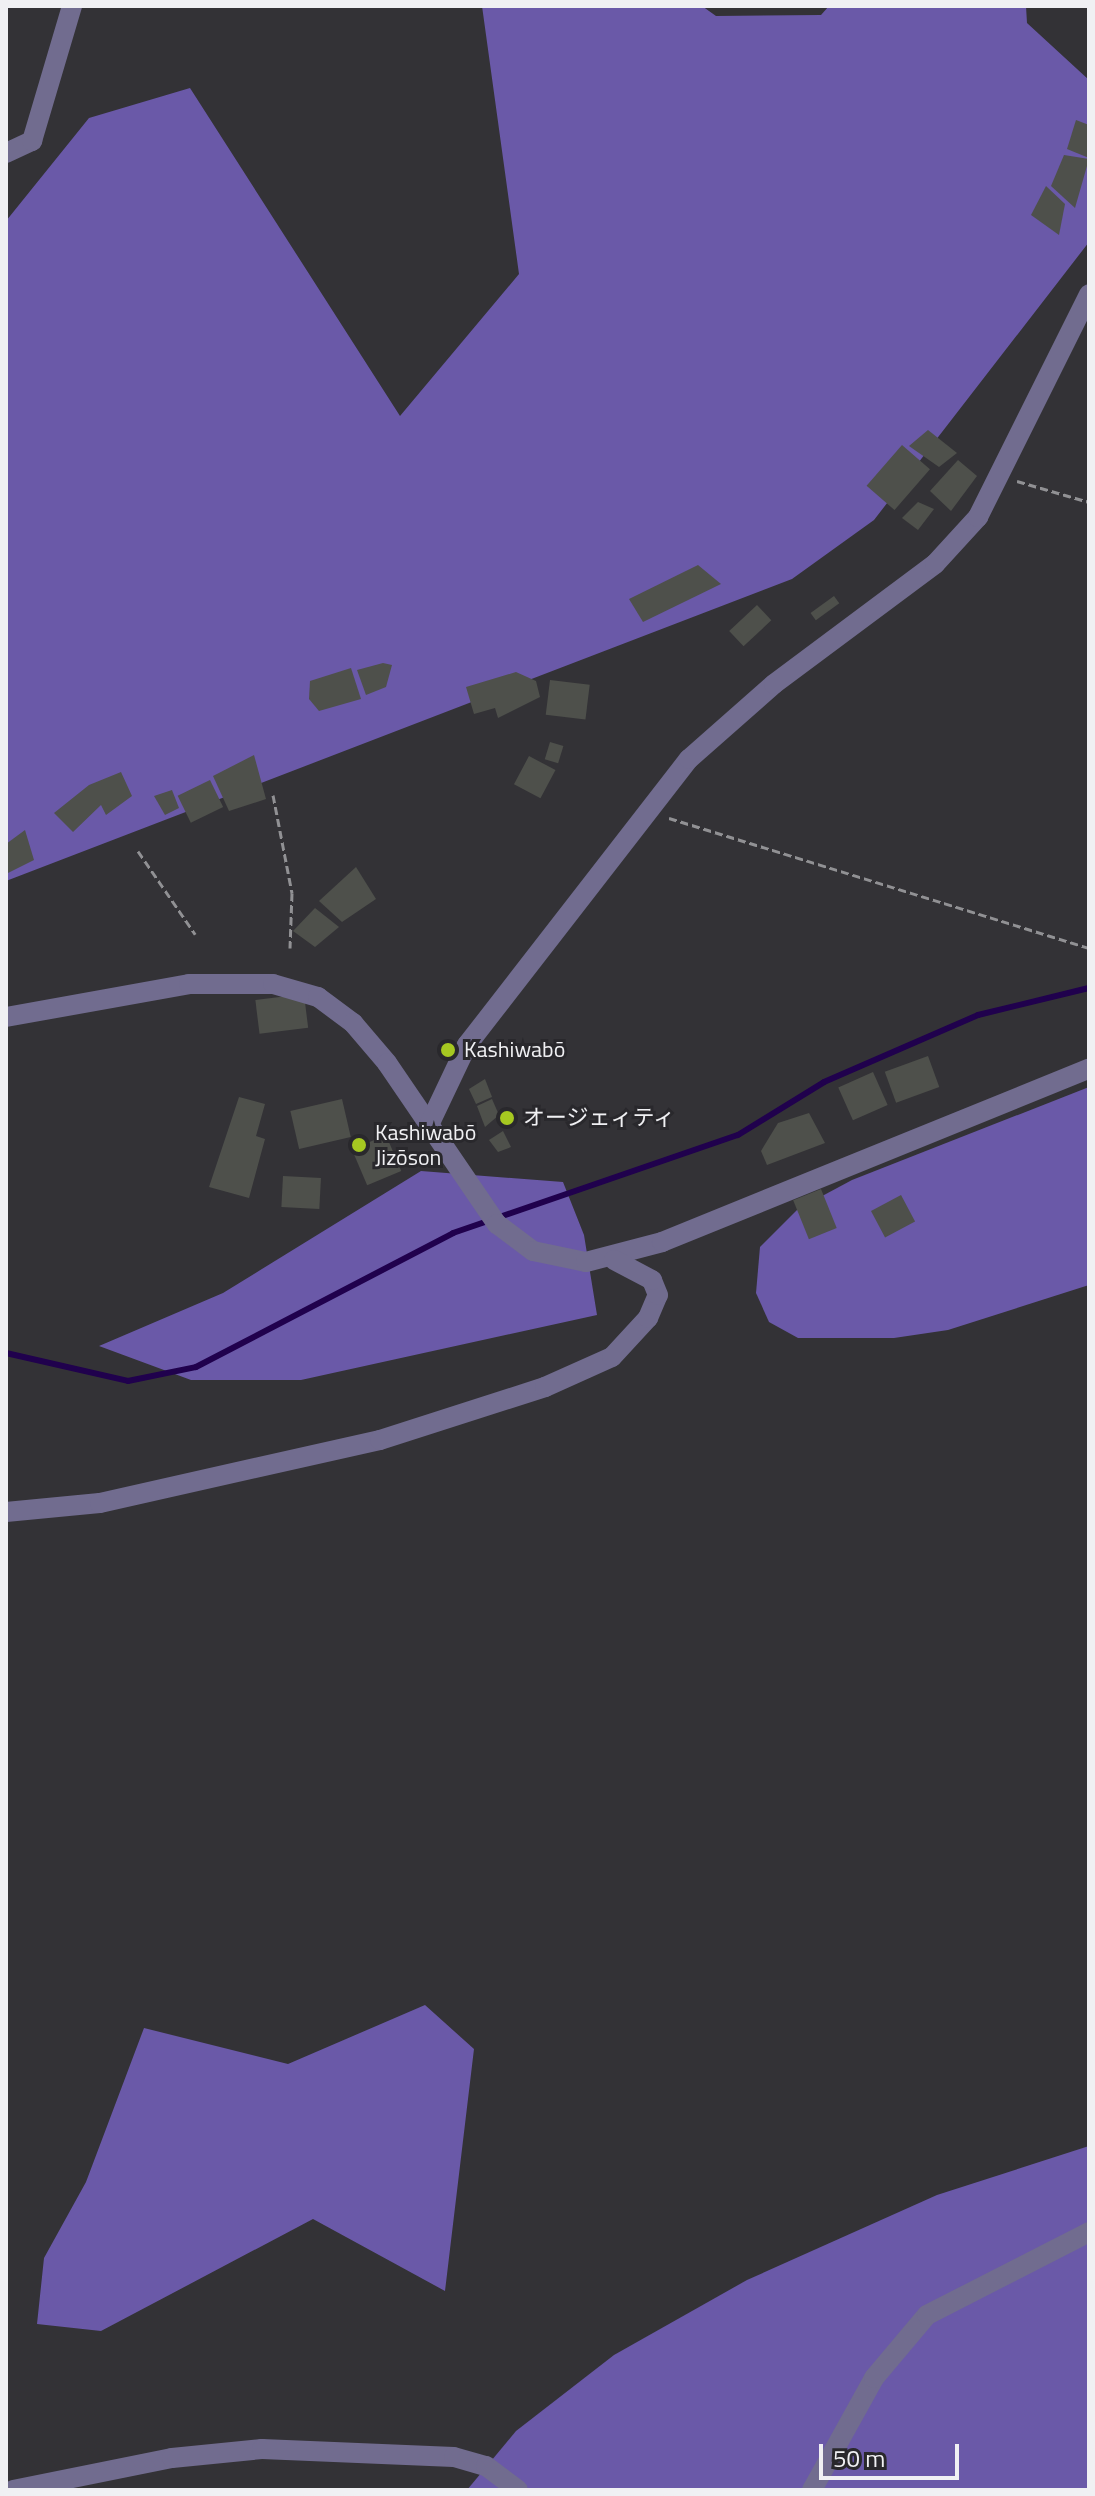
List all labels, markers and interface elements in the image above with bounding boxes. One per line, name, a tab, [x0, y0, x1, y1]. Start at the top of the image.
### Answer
place label: Kashiwabō	[464, 1037, 565, 1063]
marker: Kashiwabō	[439, 1041, 457, 1059]
place label: オージェィティ	[523, 1105, 677, 1131]
marker: オージェィティ	[498, 1109, 516, 1127]
place label: Kashiwabō Jizōson	[375, 1119, 476, 1170]
marker: Kashiwabō Jizōson	[350, 1136, 368, 1154]
scale bar	[823, 2428, 963, 2478]
text: 50 m	[833, 2440, 885, 2476]

